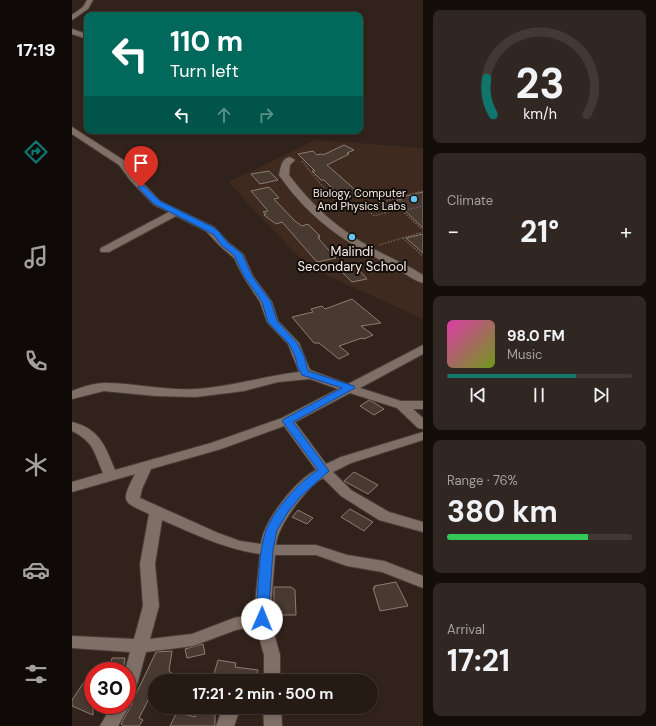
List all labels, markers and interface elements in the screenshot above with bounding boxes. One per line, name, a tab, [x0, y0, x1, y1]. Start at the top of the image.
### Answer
text: 110 m	[170, 23, 243, 60]
icon: left	[104, 28, 156, 80]
text: 17:19	[17, 38, 55, 62]
text: 23	[515, 56, 564, 110]
text: Turn left	[170, 59, 239, 83]
icon: left	[171, 104, 193, 126]
icon: ahead	[213, 104, 235, 126]
icon: right	[255, 104, 277, 126]
text: km/h	[523, 104, 556, 122]
icon: directions	[22, 138, 50, 166]
pin	[124, 146, 158, 187]
icon: arrive	[130, 152, 152, 174]
place label: Biology, Computer And Physics Labs	[313, 186, 406, 213]
text: Climate	[447, 192, 493, 209]
marker: Biology, Computer And Physics Labs	[409, 194, 419, 204]
text: 21°	[520, 212, 559, 251]
text: −	[447, 217, 459, 246]
text: +	[620, 217, 632, 246]
marker: Malindi Secondary School	[347, 232, 357, 242]
icon: music	[22, 243, 50, 271]
place label: Malindi Secondary School	[297, 243, 407, 275]
text: 98.0 FM	[507, 326, 565, 346]
text: Music	[507, 346, 542, 363]
icon: phone	[22, 347, 50, 375]
icon: previous	[467, 384, 489, 406]
icon: pause	[528, 384, 550, 406]
icon: next	[590, 384, 612, 406]
icon: climate	[22, 451, 50, 479]
text: Range · 76%	[447, 472, 518, 489]
text: 380 km	[447, 492, 558, 531]
icon: car	[22, 556, 50, 584]
position arrow	[241, 598, 283, 640]
text: Arrival	[447, 621, 485, 638]
text: 17:21	[447, 641, 510, 680]
icon: filters	[22, 660, 50, 688]
speed limit sign: 30	[84, 662, 136, 714]
text: 17:21 · 2 min · 500 m	[193, 684, 333, 704]

